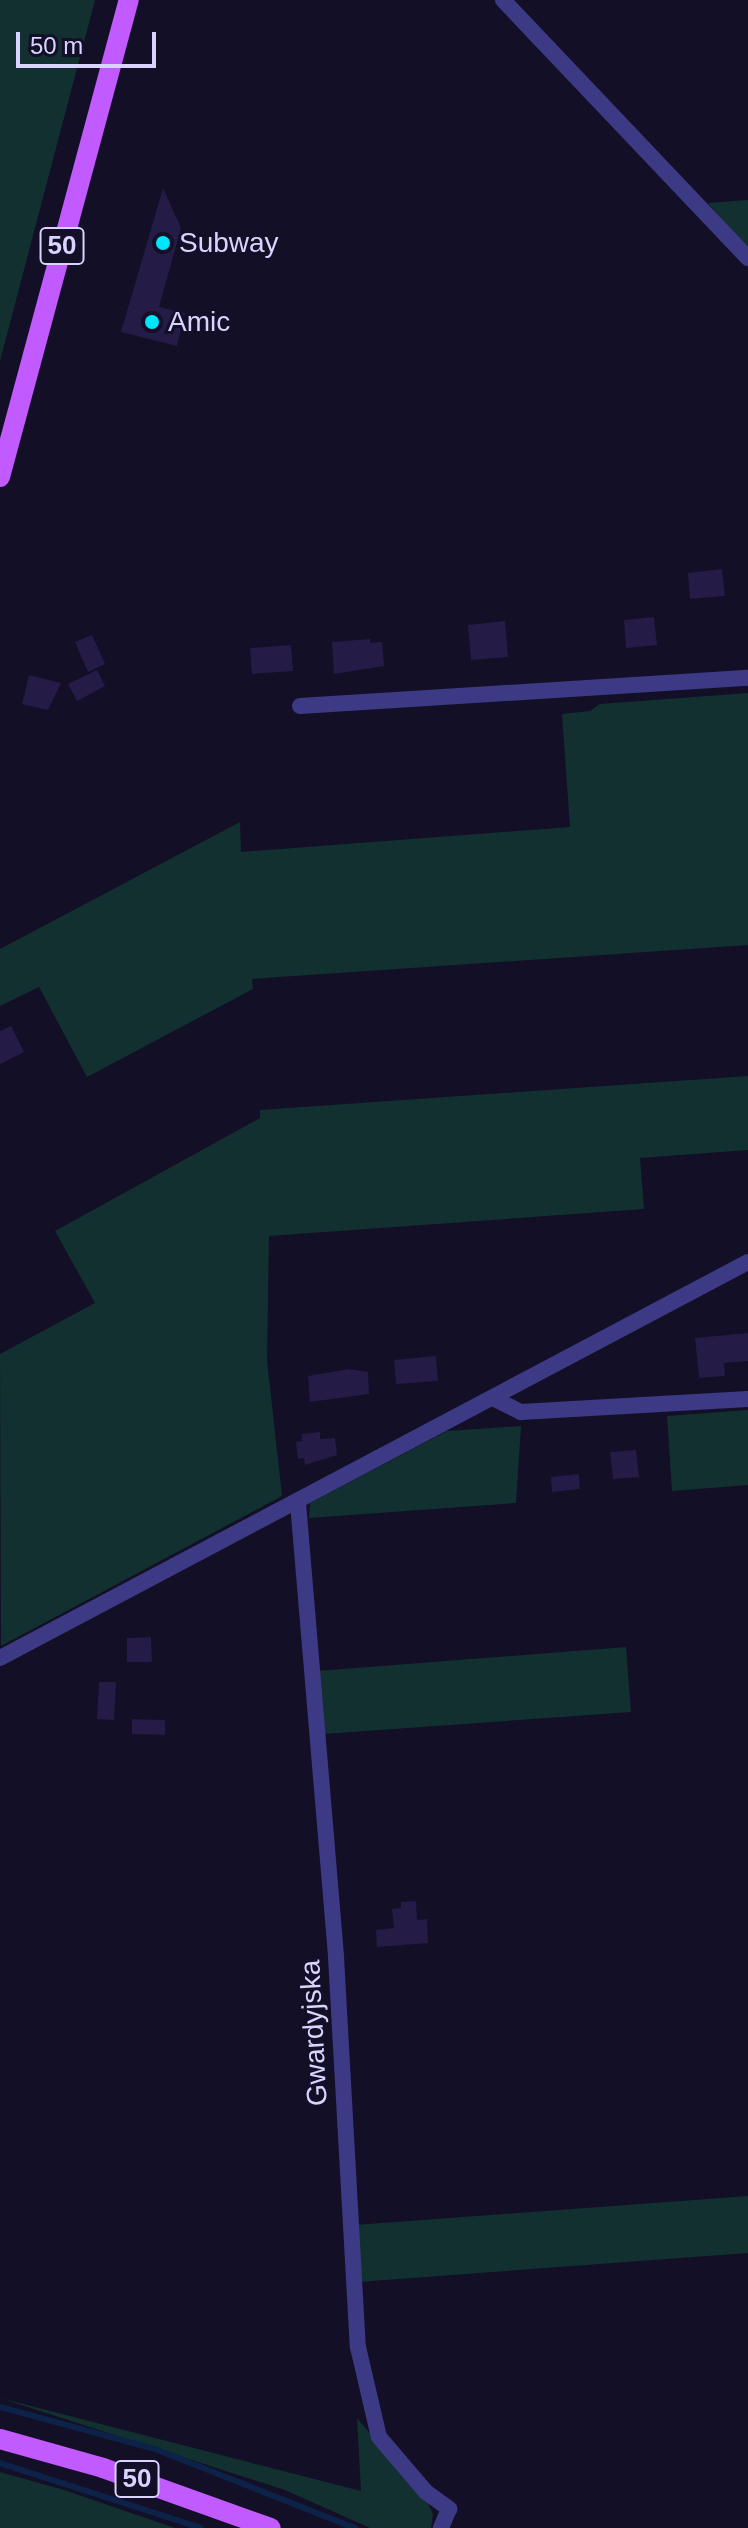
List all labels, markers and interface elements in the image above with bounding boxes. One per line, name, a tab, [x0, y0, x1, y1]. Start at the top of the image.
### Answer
scale bar	[20, 16, 160, 66]
text: 50 m	[30, 32, 83, 59]
road number: 50	[38, 224, 86, 268]
place label: Subway	[179, 226, 279, 260]
marker: Subway	[154, 234, 172, 252]
place label: Amic	[168, 305, 230, 339]
marker: Amic	[143, 313, 161, 331]
street label: Gwardyjska	[293, 1959, 335, 2107]
road number: 50	[113, 2457, 161, 2501]

